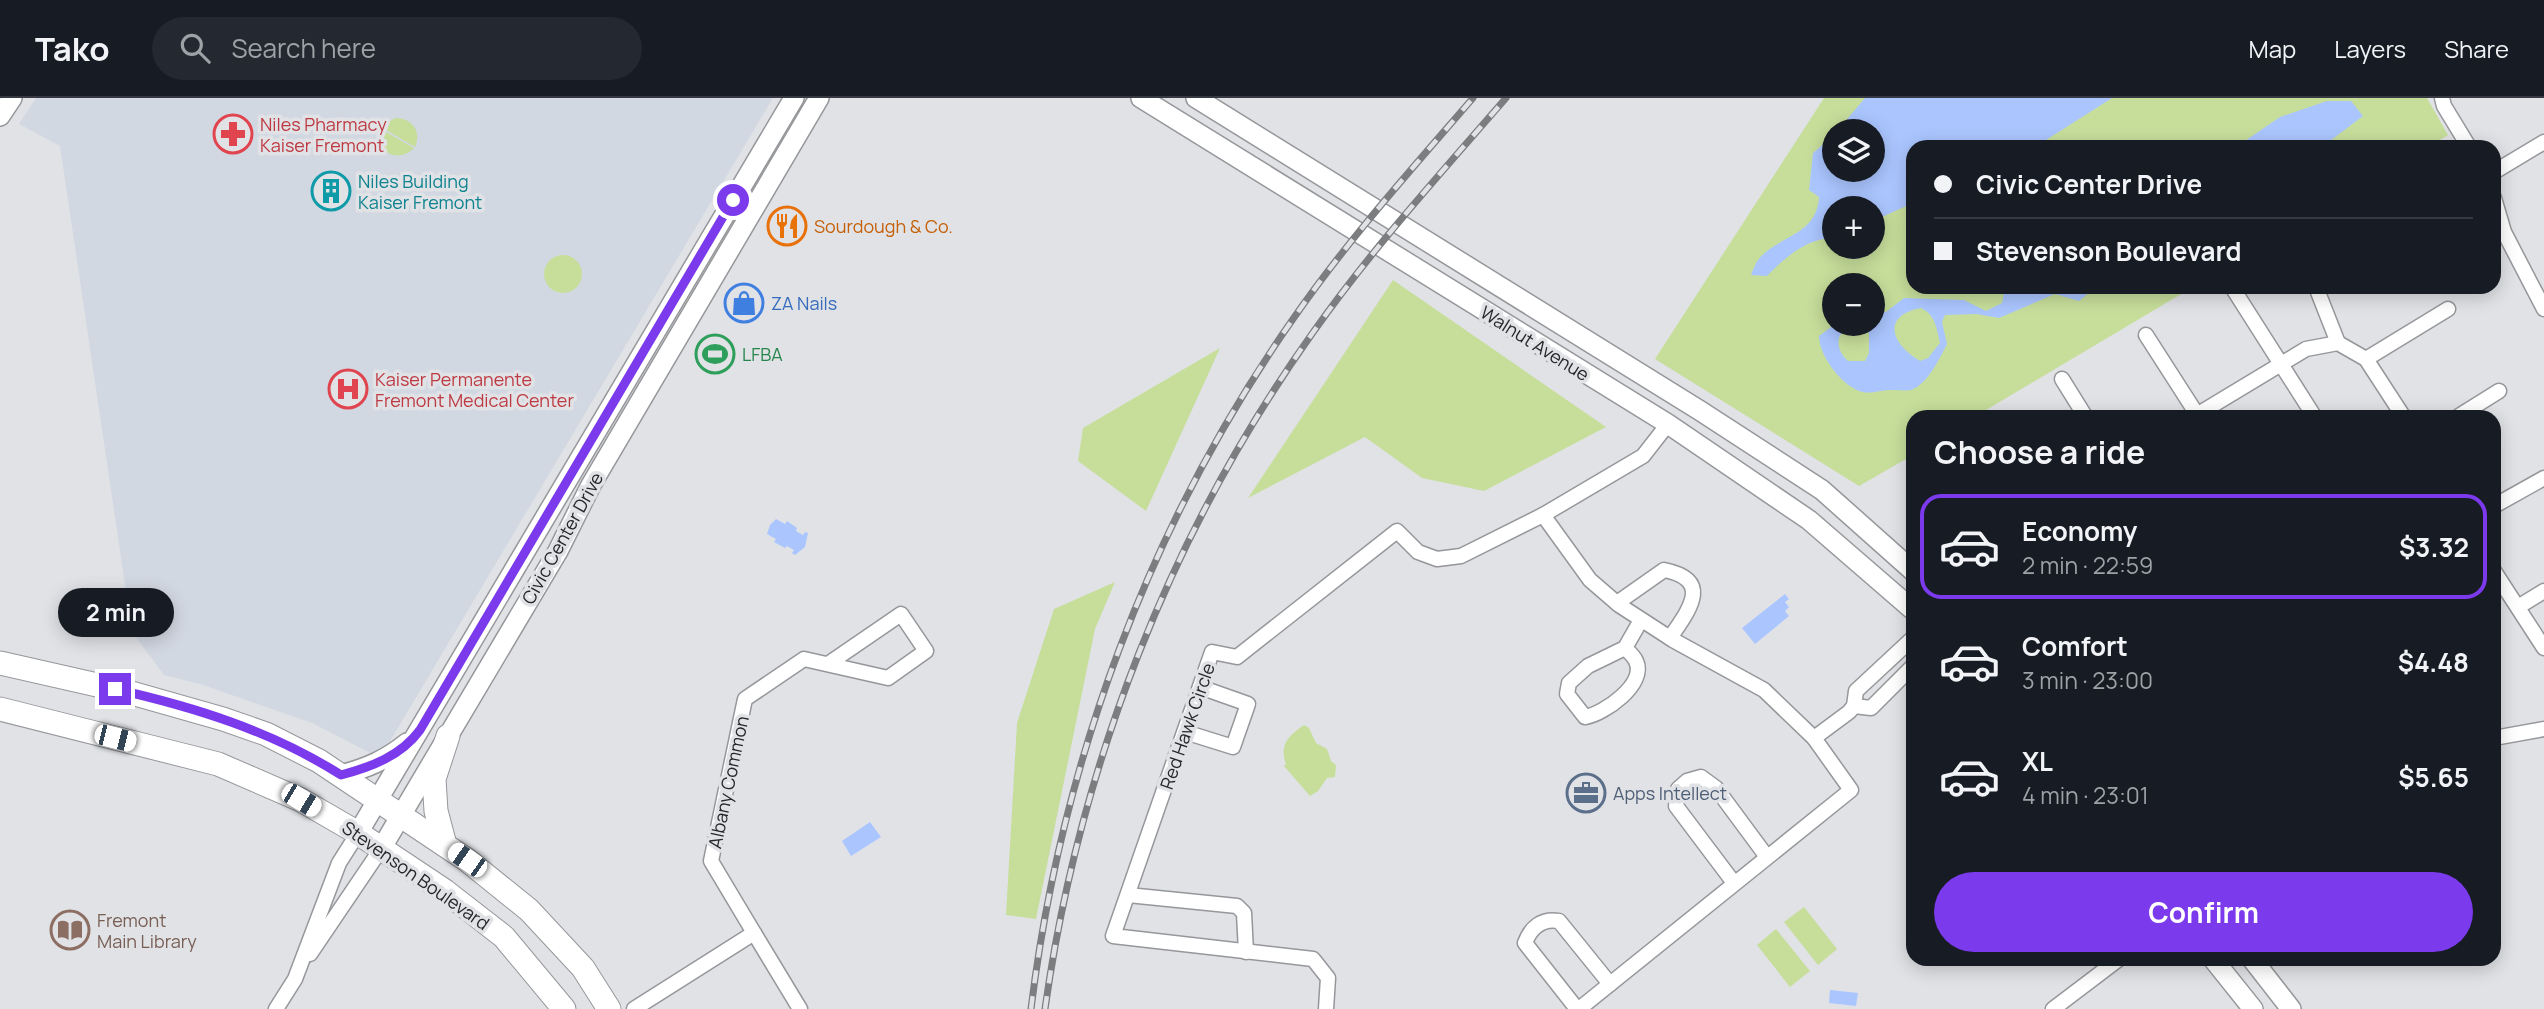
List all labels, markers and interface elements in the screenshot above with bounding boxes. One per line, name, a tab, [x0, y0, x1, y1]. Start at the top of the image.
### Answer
search box	[152, 17, 642, 80]
text: Tako	[35, 26, 110, 71]
icon: search	[176, 29, 214, 67]
text: Search here	[232, 30, 376, 66]
text: Map	[2249, 32, 2296, 65]
text: Layers	[2334, 32, 2406, 65]
text: Share	[2444, 32, 2509, 65]
place label: Niles Pharmacy Kaiser Fremont	[260, 112, 387, 157]
pharmacy icon: Niles Pharmacy Kaiser Fremont	[212, 113, 254, 155]
map controls	[1822, 119, 1885, 336]
button: layers	[1822, 119, 1885, 182]
text: Civic Center Drive	[1976, 166, 2202, 202]
place label: Niles Building Kaiser Fremont	[358, 169, 482, 214]
building icon: Niles Building Kaiser Fremont	[310, 170, 352, 212]
route start	[717, 184, 749, 216]
button: +	[1822, 196, 1885, 259]
restaurant icon: Sourdough & Co.	[766, 205, 808, 247]
place label: Sourdough & Co.	[814, 214, 953, 238]
text: Stevenson Boulevard	[1976, 233, 2242, 269]
button: −	[1822, 273, 1885, 336]
shop icon: ZA Nails	[723, 282, 765, 324]
place label: ZA Nails	[771, 291, 837, 315]
street label: Walnut Avenue	[1476, 300, 1594, 386]
sports icon: LFBA	[694, 333, 736, 375]
place label: LFBA	[742, 342, 783, 366]
place label: Kaiser Permanente Fremont Medical Center	[375, 367, 574, 412]
hospital icon: Kaiser Permanente Fremont Medical Center	[327, 368, 369, 410]
text: Choose a ride	[1934, 430, 2145, 474]
street label: Civic Center Drive	[516, 468, 608, 608]
text: Economy	[2022, 513, 2137, 549]
icon: car	[1938, 515, 2001, 578]
text: $3.32	[2399, 529, 2469, 565]
text: 2 min · 22:59	[2022, 549, 2153, 581]
callout: 2 min	[57, 588, 173, 636]
text: 2 min	[86, 596, 146, 628]
text: Comfort	[2022, 628, 2128, 664]
icon: car	[1938, 630, 2001, 693]
text: $4.48	[2398, 644, 2469, 680]
street label: Red Hawk Circle	[1154, 660, 1220, 792]
text: 3 min · 23:00	[2022, 664, 2153, 696]
route end	[99, 673, 131, 705]
street label: Albany Common	[702, 713, 754, 851]
car	[93, 723, 138, 753]
text: XL	[2022, 743, 2053, 779]
icon: car	[1938, 745, 2001, 808]
text: $5.65	[2398, 759, 2469, 795]
office icon: Apps Intellect	[1565, 772, 1607, 814]
text: 4 min · 23:01	[2022, 779, 2149, 811]
car	[278, 780, 325, 820]
place label: Apps Intellect	[1613, 781, 1727, 805]
street label: Stevenson Boulevard	[338, 815, 494, 935]
car	[444, 839, 491, 881]
button: Confirm	[1934, 872, 2473, 952]
place label: Fremont Main Library	[97, 908, 197, 953]
library icon: Fremont Main Library	[49, 909, 91, 951]

